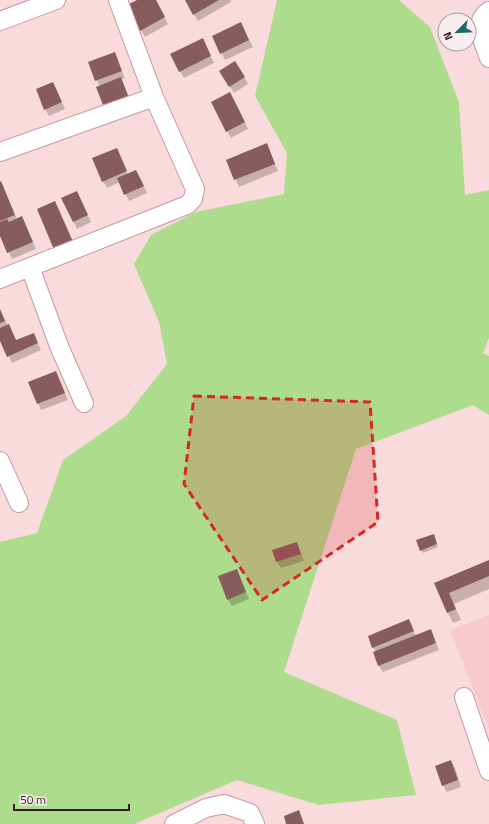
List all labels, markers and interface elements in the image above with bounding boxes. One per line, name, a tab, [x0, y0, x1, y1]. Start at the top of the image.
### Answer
north arrow	[437, 12, 477, 52]
text: N	[439, 29, 457, 43]
scale bar	[14, 786, 129, 812]
text: 50 m	[20, 790, 46, 809]

